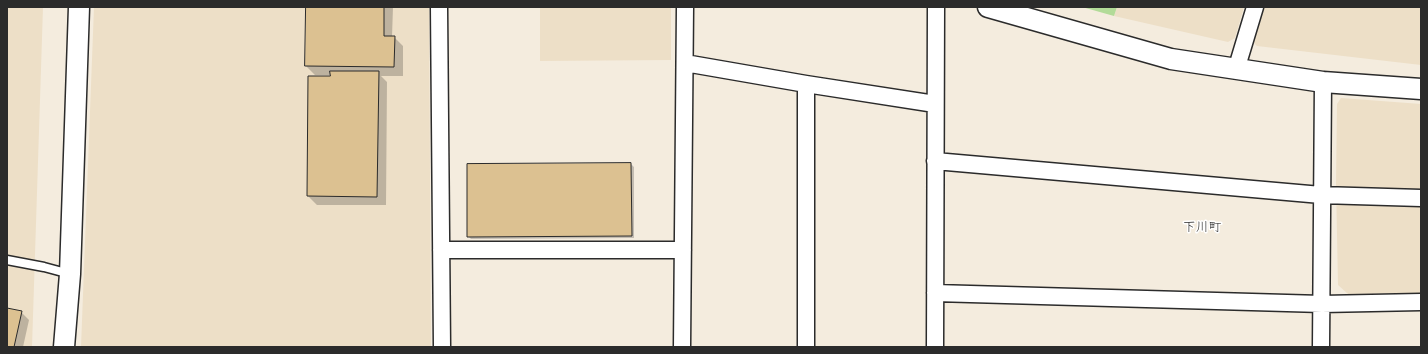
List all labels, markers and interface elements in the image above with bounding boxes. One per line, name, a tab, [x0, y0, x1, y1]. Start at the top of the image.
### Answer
district label: 下川町	[1183, 220, 1221, 236]

